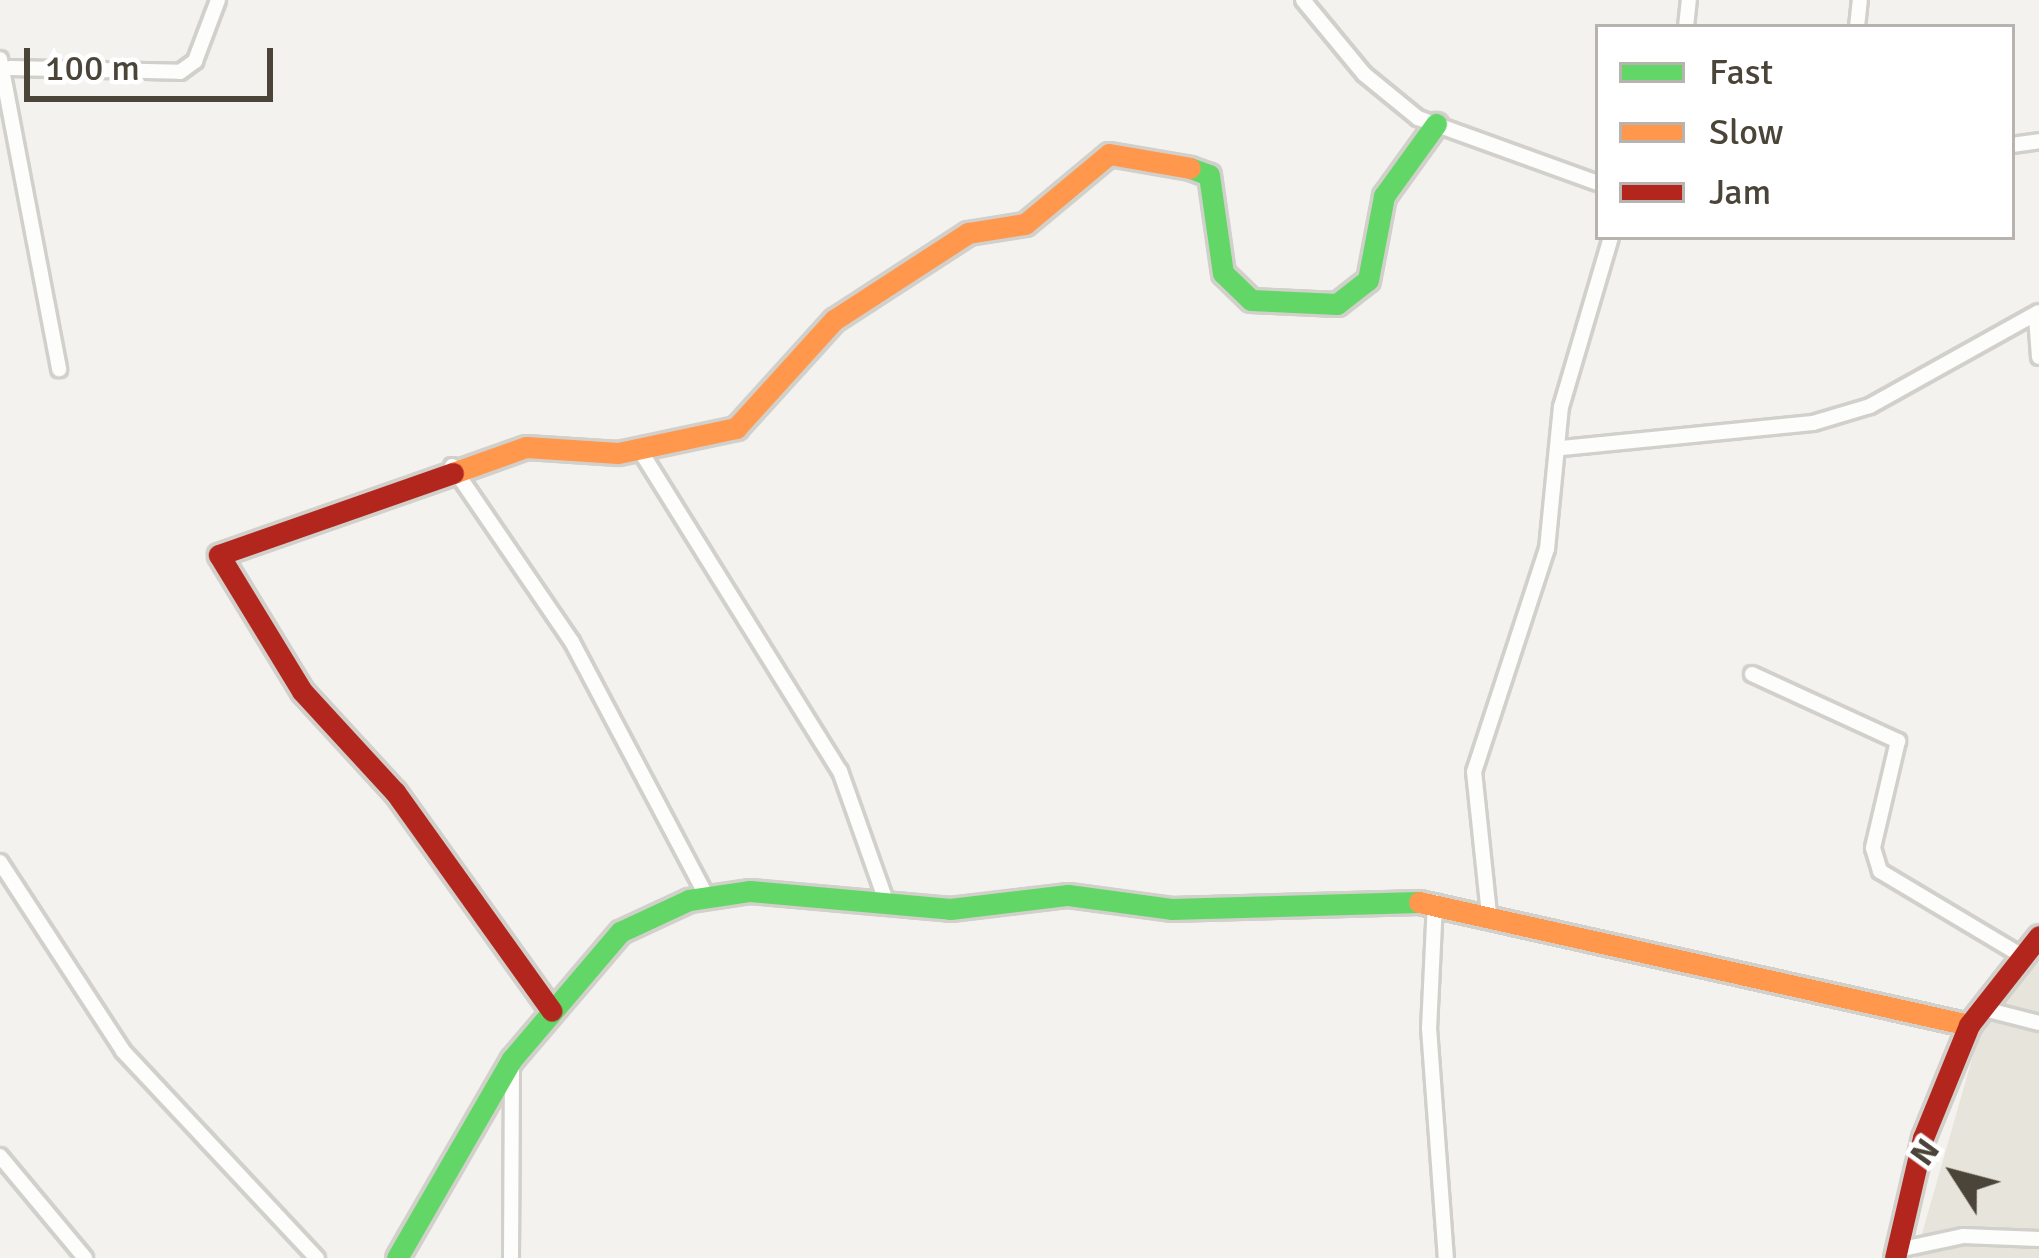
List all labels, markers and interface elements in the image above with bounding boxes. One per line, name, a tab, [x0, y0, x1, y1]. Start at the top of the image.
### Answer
scale bar	[30, 24, 279, 98]
legend	[1595, 24, 2015, 240]
text: 100 m	[45, 46, 140, 91]
text: Fast	[1709, 50, 1773, 95]
text: Slow	[1709, 110, 1784, 155]
text: Jam	[1709, 170, 1771, 215]
north arrow	[1895, 1114, 2015, 1234]
text: N	[1902, 1131, 1949, 1174]

